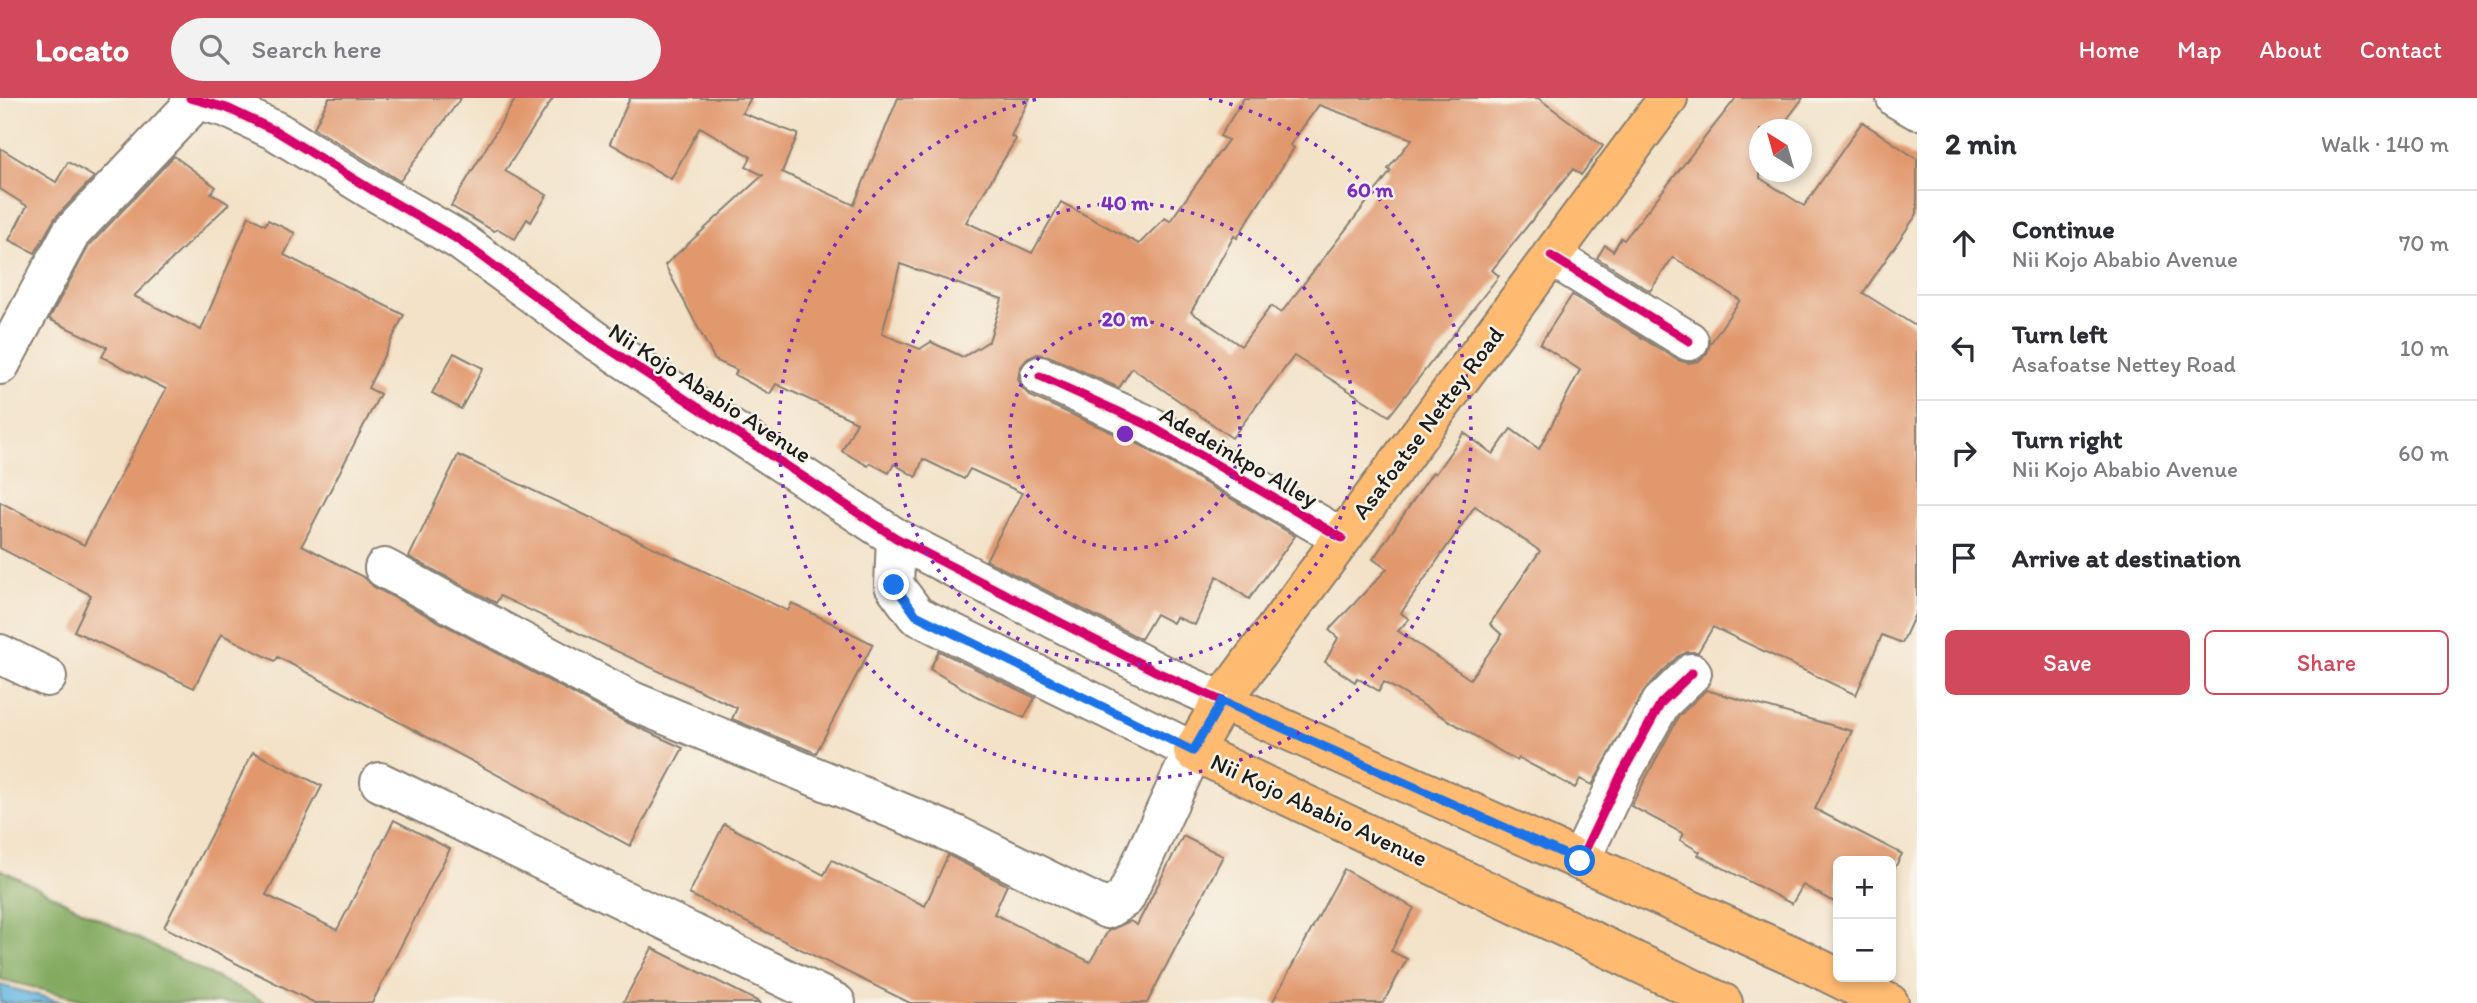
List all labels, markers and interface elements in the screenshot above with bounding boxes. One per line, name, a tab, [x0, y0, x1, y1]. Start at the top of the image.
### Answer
search box	[171, 18, 661, 81]
text: Locato	[35, 30, 129, 69]
icon: search	[195, 30, 233, 68]
text: Search here	[251, 33, 382, 65]
text: Home	[2079, 35, 2139, 64]
text: Map	[2177, 35, 2221, 64]
text: About	[2259, 35, 2322, 64]
text: Contact	[2360, 35, 2442, 64]
north arrow	[1749, 119, 1812, 182]
text: 2 min	[1945, 125, 2016, 162]
text: Walk · 140 m	[2321, 130, 2449, 158]
text: 60 m	[1347, 177, 1394, 202]
text: 40 m	[1101, 190, 1149, 215]
text: Continue	[2012, 213, 2115, 245]
icon: ahead	[1945, 224, 1983, 262]
text: 70 m	[2399, 229, 2449, 257]
text: Nii Kojo Ababio Avenue	[2012, 245, 2238, 273]
text: 20 m	[1102, 306, 1149, 331]
street label: Nii Kojo Ababio Avenue	[603, 316, 817, 469]
text: Turn left	[2012, 318, 2108, 350]
street label: Asafoatse Nettey Road	[1346, 321, 1510, 525]
icon: left	[1945, 329, 1983, 367]
text: 10 m	[2400, 334, 2449, 362]
text: Asafoatse Nettey Road	[2012, 350, 2236, 378]
street label: Adedeinkpo Alley	[1155, 400, 1323, 513]
centre of rings	[1113, 422, 1137, 446]
text: Turn right	[2012, 423, 2123, 455]
icon: right	[1945, 434, 1983, 472]
text: 60 m	[2398, 439, 2449, 467]
text: Nii Kojo Ababio Avenue	[2012, 455, 2238, 483]
icon: arrive	[1945, 539, 1983, 577]
text: Arrive at destination	[2012, 542, 2241, 574]
route end	[878, 569, 909, 600]
button: Save	[1945, 630, 2190, 695]
button: Share	[2204, 630, 2449, 695]
street label: Nii Kojo Ababio Avenue	[1206, 747, 1432, 873]
route start	[1564, 845, 1595, 876]
map controls	[1833, 856, 1896, 982]
button: +	[1833, 856, 1896, 919]
button: −	[1833, 919, 1896, 982]

